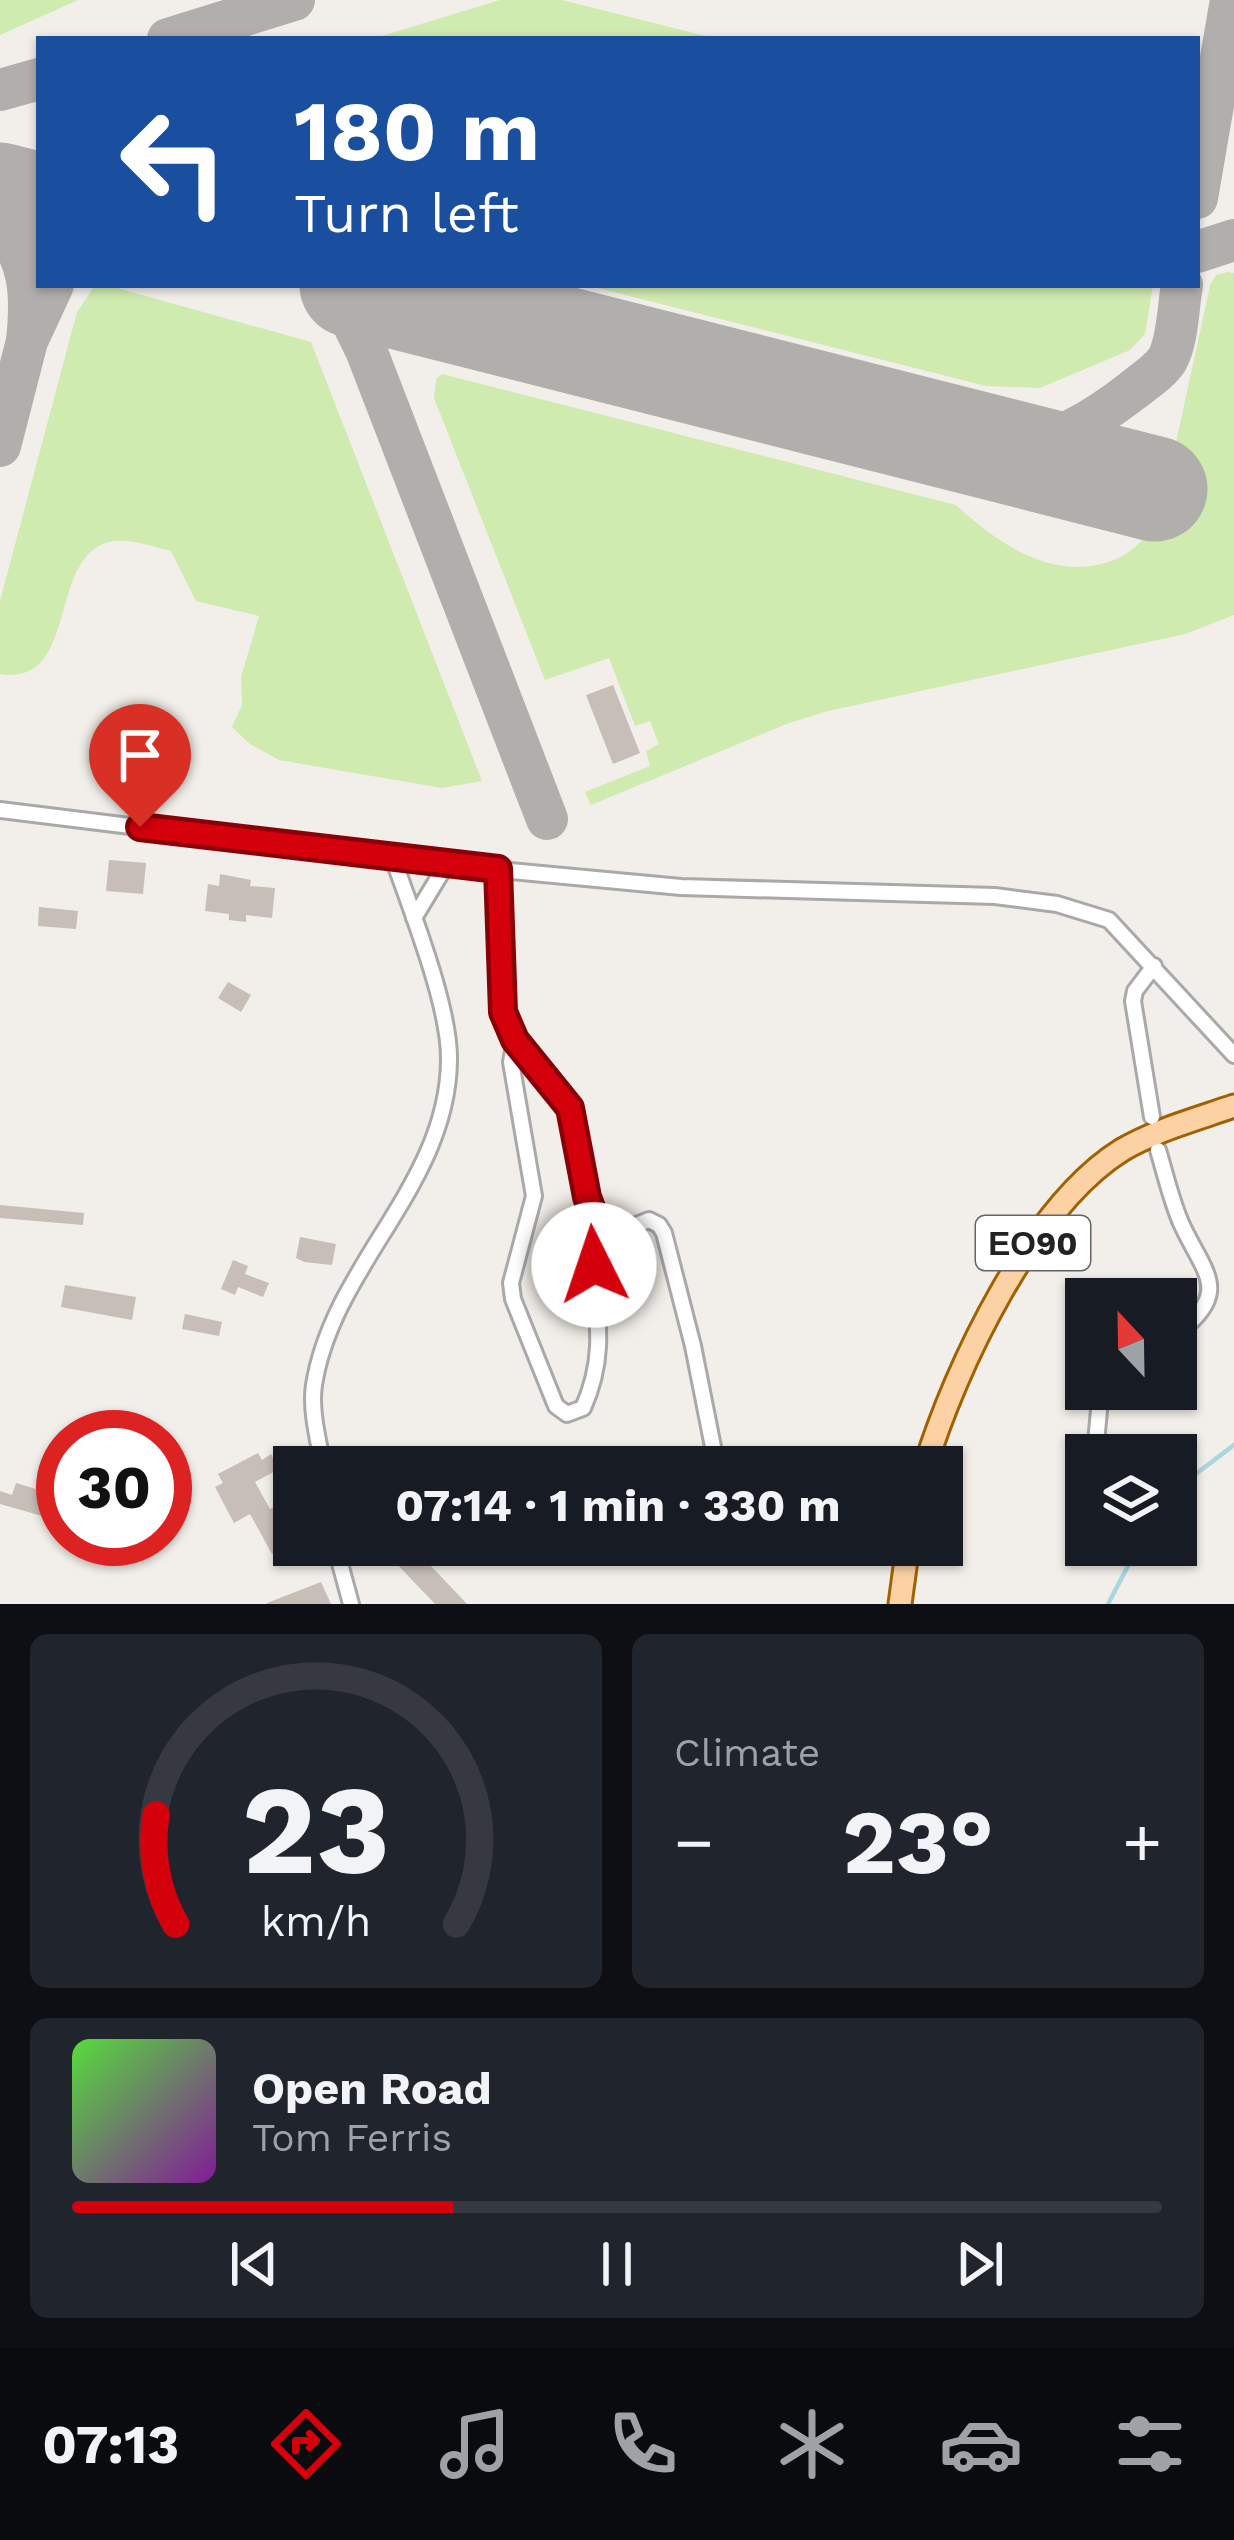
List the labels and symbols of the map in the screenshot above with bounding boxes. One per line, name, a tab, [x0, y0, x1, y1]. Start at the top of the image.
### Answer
pin	[89, 704, 191, 827]
position arrow	[531, 1202, 657, 1328]
road number: ΕΟ90	[976, 1216, 1090, 1270]
north arrow	[1065, 1278, 1197, 1410]
speed limit sign: 30	[36, 1410, 192, 1566]

